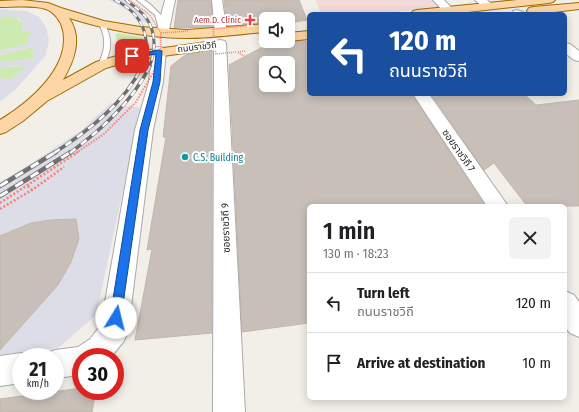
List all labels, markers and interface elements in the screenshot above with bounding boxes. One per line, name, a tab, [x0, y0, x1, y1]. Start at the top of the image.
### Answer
map controls	[259, 12, 295, 92]
button: sound	[259, 12, 295, 48]
marker: Aem.D. Clinic	[244, 14, 256, 26]
place label: Aem.D. Clinic	[194, 15, 241, 25]
text: 120 m	[389, 24, 456, 57]
icon: left	[323, 28, 375, 80]
pin	[115, 39, 149, 73]
street label: ถนนราชวิถี	[177, 40, 217, 54]
icon: arrive	[121, 45, 143, 67]
button: search	[259, 56, 295, 92]
text: ถนนราชวิถี	[389, 60, 468, 82]
street label: ซอยราชวิถี 7	[439, 127, 477, 174]
marker: C.S. Building	[180, 152, 190, 162]
place label: C.S. Building	[193, 152, 244, 164]
street label: ซอยราชวิถี 9	[219, 203, 233, 253]
text: 1 min	[323, 217, 375, 245]
button: close	[509, 217, 551, 259]
text: 130 m · 18:23	[323, 246, 389, 261]
text: Turn left	[357, 284, 410, 302]
icon: left	[323, 292, 345, 314]
text: 120 m	[516, 294, 551, 312]
position arrow	[95, 297, 137, 339]
text: ถนนราชวิถี	[357, 304, 414, 319]
speed limit sign: 30	[72, 348, 124, 400]
icon: arrive	[323, 352, 345, 374]
text: Arrive at destination	[357, 354, 485, 372]
text: 10 m	[522, 354, 551, 372]
text: 21	[29, 357, 47, 381]
text: km/h	[27, 378, 49, 390]

